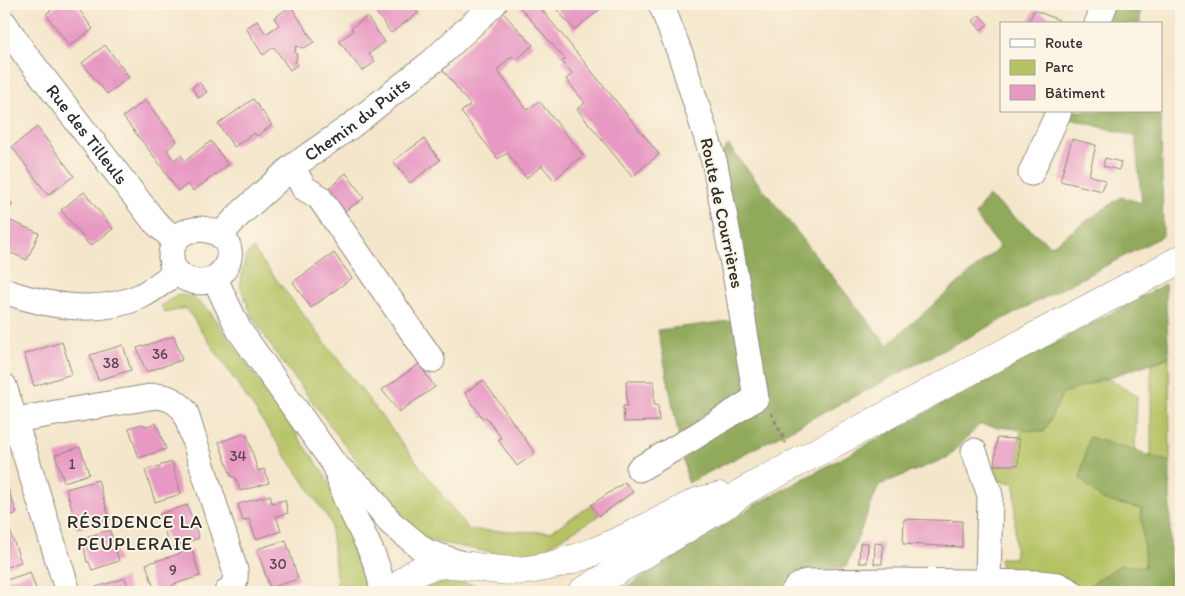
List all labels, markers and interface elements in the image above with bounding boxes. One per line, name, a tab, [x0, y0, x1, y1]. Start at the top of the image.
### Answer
legend	[1000, 22, 1162, 112]
text: Route	[1045, 34, 1083, 52]
text: Parc	[1045, 58, 1074, 76]
street label: Chemin du Puits	[300, 72, 415, 166]
street label: Rue des Tilleuls	[41, 80, 133, 189]
text: Bâtiment	[1045, 84, 1106, 102]
street label: Route de Courrières	[695, 136, 749, 290]
house number: 36	[152, 345, 168, 363]
house number: 38	[103, 354, 119, 372]
house number: 34	[229, 447, 247, 465]
house number: 1	[69, 455, 76, 473]
district label: RÉSIDENCE LA PEUPLERAIE	[67, 510, 203, 555]
house number: 30	[269, 555, 287, 573]
house number: 9	[169, 561, 177, 579]

